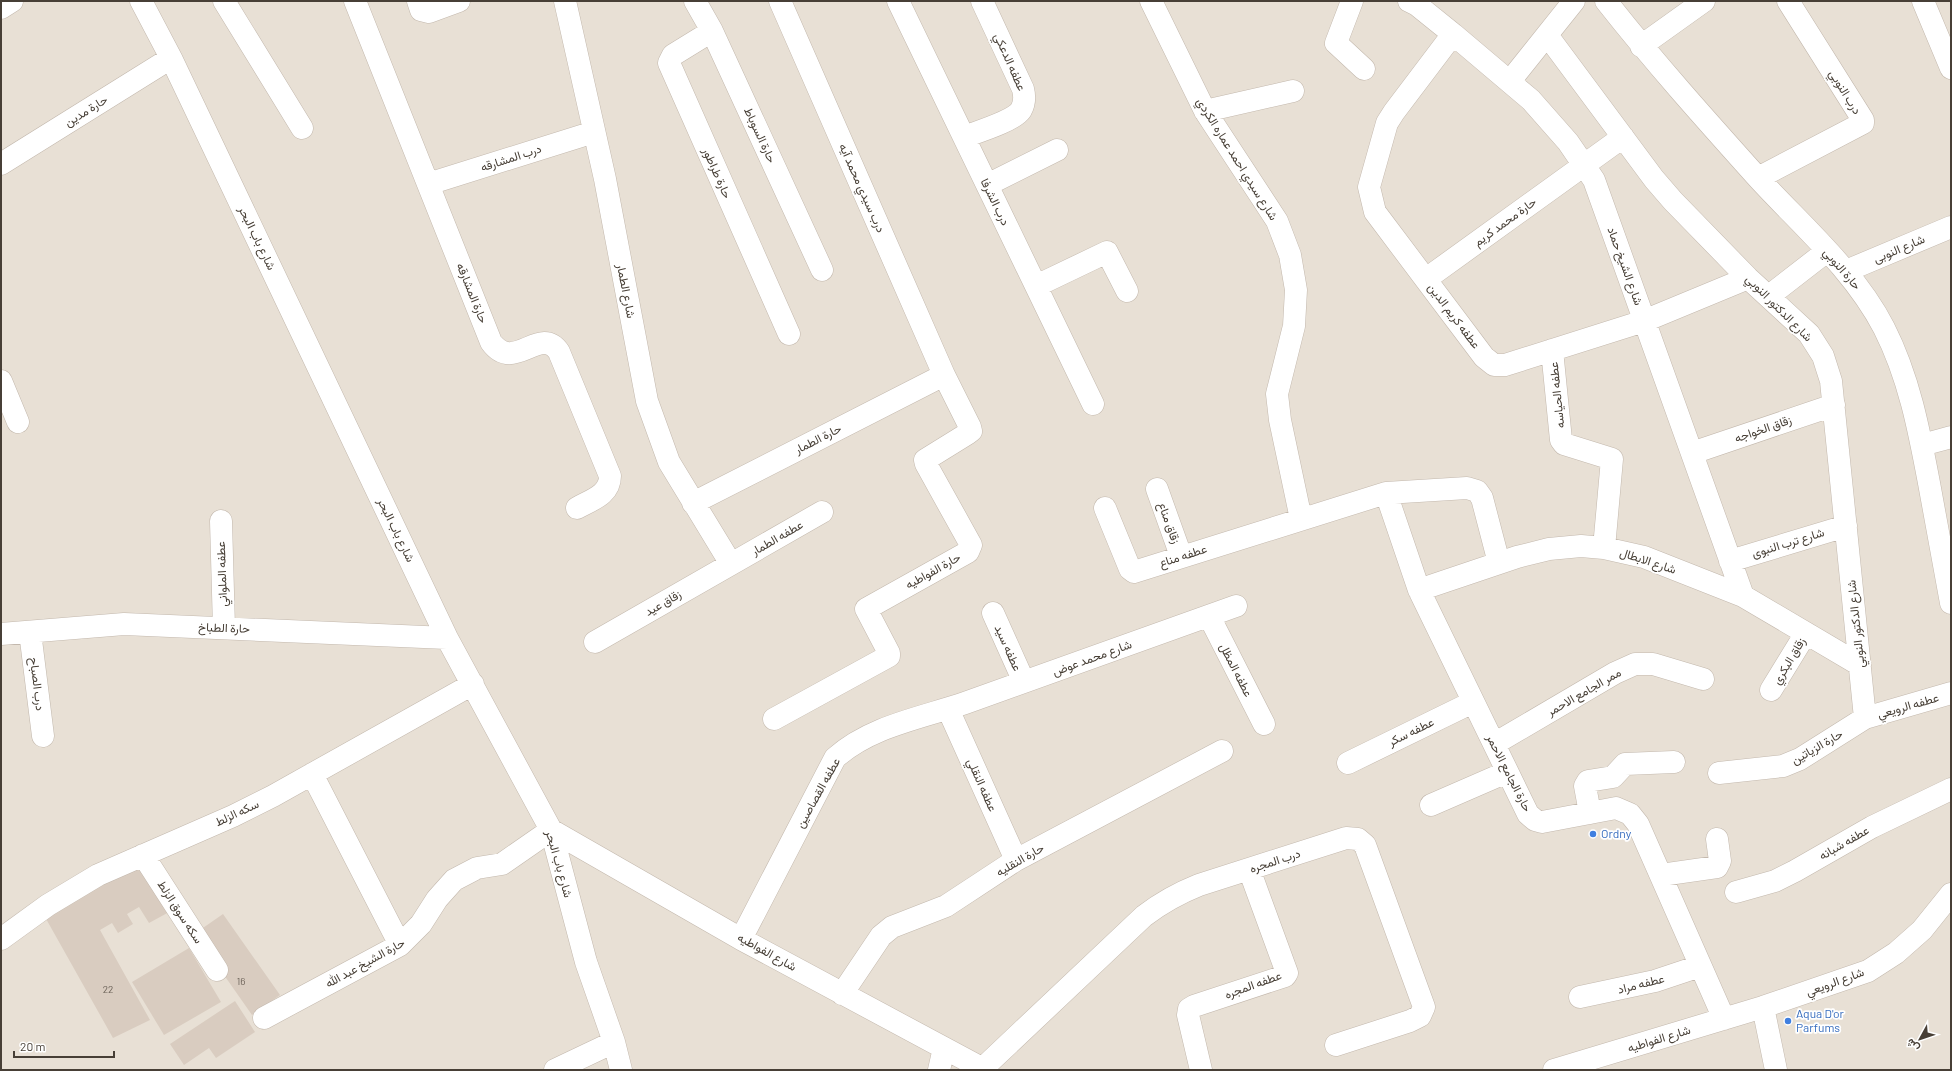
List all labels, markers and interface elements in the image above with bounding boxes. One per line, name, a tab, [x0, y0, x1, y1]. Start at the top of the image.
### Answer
street label: عطفه الدعكي	[988, 31, 1030, 94]
street label: درب النوبي	[1823, 67, 1865, 119]
street label: حارة مدين	[61, 92, 111, 130]
street label: شارع سيدي احمد عماره الكردي	[1191, 95, 1281, 224]
street label: حارة السوباط	[740, 105, 780, 165]
street label: درب المشارقه	[478, 141, 544, 175]
street label: درب سيدي محمد آيه	[833, 141, 889, 236]
street label: حارة طراطور	[698, 144, 735, 201]
street label: درب الشرفا	[977, 176, 1013, 228]
street label: حارة محمد كريم	[1470, 194, 1540, 250]
street label: شارع باب البحر	[233, 202, 279, 273]
street label: شارع الشيخ حماد	[1602, 225, 1647, 308]
street label: شارع النوبى	[1871, 231, 1928, 268]
street label: حارة النوبي	[1818, 245, 1865, 295]
street label: حارة المشارقه	[453, 260, 491, 326]
street label: شارع الطمار	[612, 261, 639, 320]
street label: شارع الدكتور النوبي	[1741, 271, 1816, 346]
street label: عطفه كريم الدين	[1424, 280, 1484, 352]
street label: عطفه الحياسه	[1546, 361, 1567, 429]
street label: زقاق الخواجه	[1732, 412, 1794, 446]
street label: حارة الطمار	[791, 420, 844, 458]
street label: شارع باب البحر	[372, 494, 418, 565]
street label: زقاق مناع	[1153, 500, 1184, 546]
street label: عطفه الطمار	[747, 517, 806, 560]
street label: شارع ترب النبوى	[1750, 524, 1827, 563]
street label: عطفه الملواني	[213, 541, 233, 607]
street label: عطفه مناع	[1157, 541, 1209, 572]
street label: شارع الابطال	[1617, 544, 1678, 579]
street label: حارة الفواطيه	[902, 549, 964, 593]
street label: شارع الدكتور النوبي	[1843, 579, 1871, 669]
street label: زقاق عيد	[642, 586, 684, 620]
street label: حارة الطباخ	[198, 619, 250, 638]
street label: عطفه سيد	[992, 622, 1025, 673]
street label: زقاق البكري	[1769, 634, 1811, 689]
street label: شارع محمد عوض	[1050, 636, 1134, 681]
street label: عطفه المظل	[1216, 640, 1256, 700]
street label: درب الصباح	[25, 656, 48, 712]
street label: ممر الجامع الاحمر	[1543, 664, 1624, 721]
street label: عطفه الرويعي	[1875, 690, 1941, 724]
street label: عطفه سكر	[1384, 714, 1437, 750]
street label: حارة الزياتين	[1788, 726, 1846, 768]
street label: حارة الجامع الاحمر	[1481, 731, 1535, 815]
street label: عطفه القصاصين	[792, 755, 844, 831]
street label: عطفه النقلي	[961, 756, 1001, 815]
street label: سكه الزلط	[212, 796, 262, 830]
street label: عطفه شبانه	[1816, 822, 1871, 863]
place label: Ordny	[1601, 826, 1632, 840]
street label: شارع باب البحر	[541, 828, 576, 900]
marker: Ordny	[1588, 829, 1598, 839]
street label: حارة النقليه	[993, 840, 1047, 880]
street label: درب المجره	[1248, 845, 1303, 877]
street label: سكه سوق الزلط	[154, 877, 206, 947]
street label: شارع الفواطيه	[734, 929, 799, 976]
street label: حارة الشيخ عبد الله	[322, 935, 408, 992]
street label: شارع الرويعي	[1804, 964, 1867, 1002]
street label: عطفه المجره	[1222, 967, 1284, 1003]
street label: عطفه مراد	[1616, 970, 1666, 998]
house number: 16	[237, 975, 245, 987]
house number: 22	[103, 983, 113, 995]
place label: Aqua D'or Parfums	[1796, 1006, 1845, 1034]
marker: Aqua D'or Parfums	[1783, 1016, 1793, 1026]
north arrow	[1900, 1019, 1940, 1059]
street label: شارع الفواطيه	[1625, 1022, 1693, 1057]
scale bar	[14, 1033, 114, 1059]
text: ش	[1903, 1036, 1922, 1055]
text: 20 m	[20, 1039, 46, 1053]

